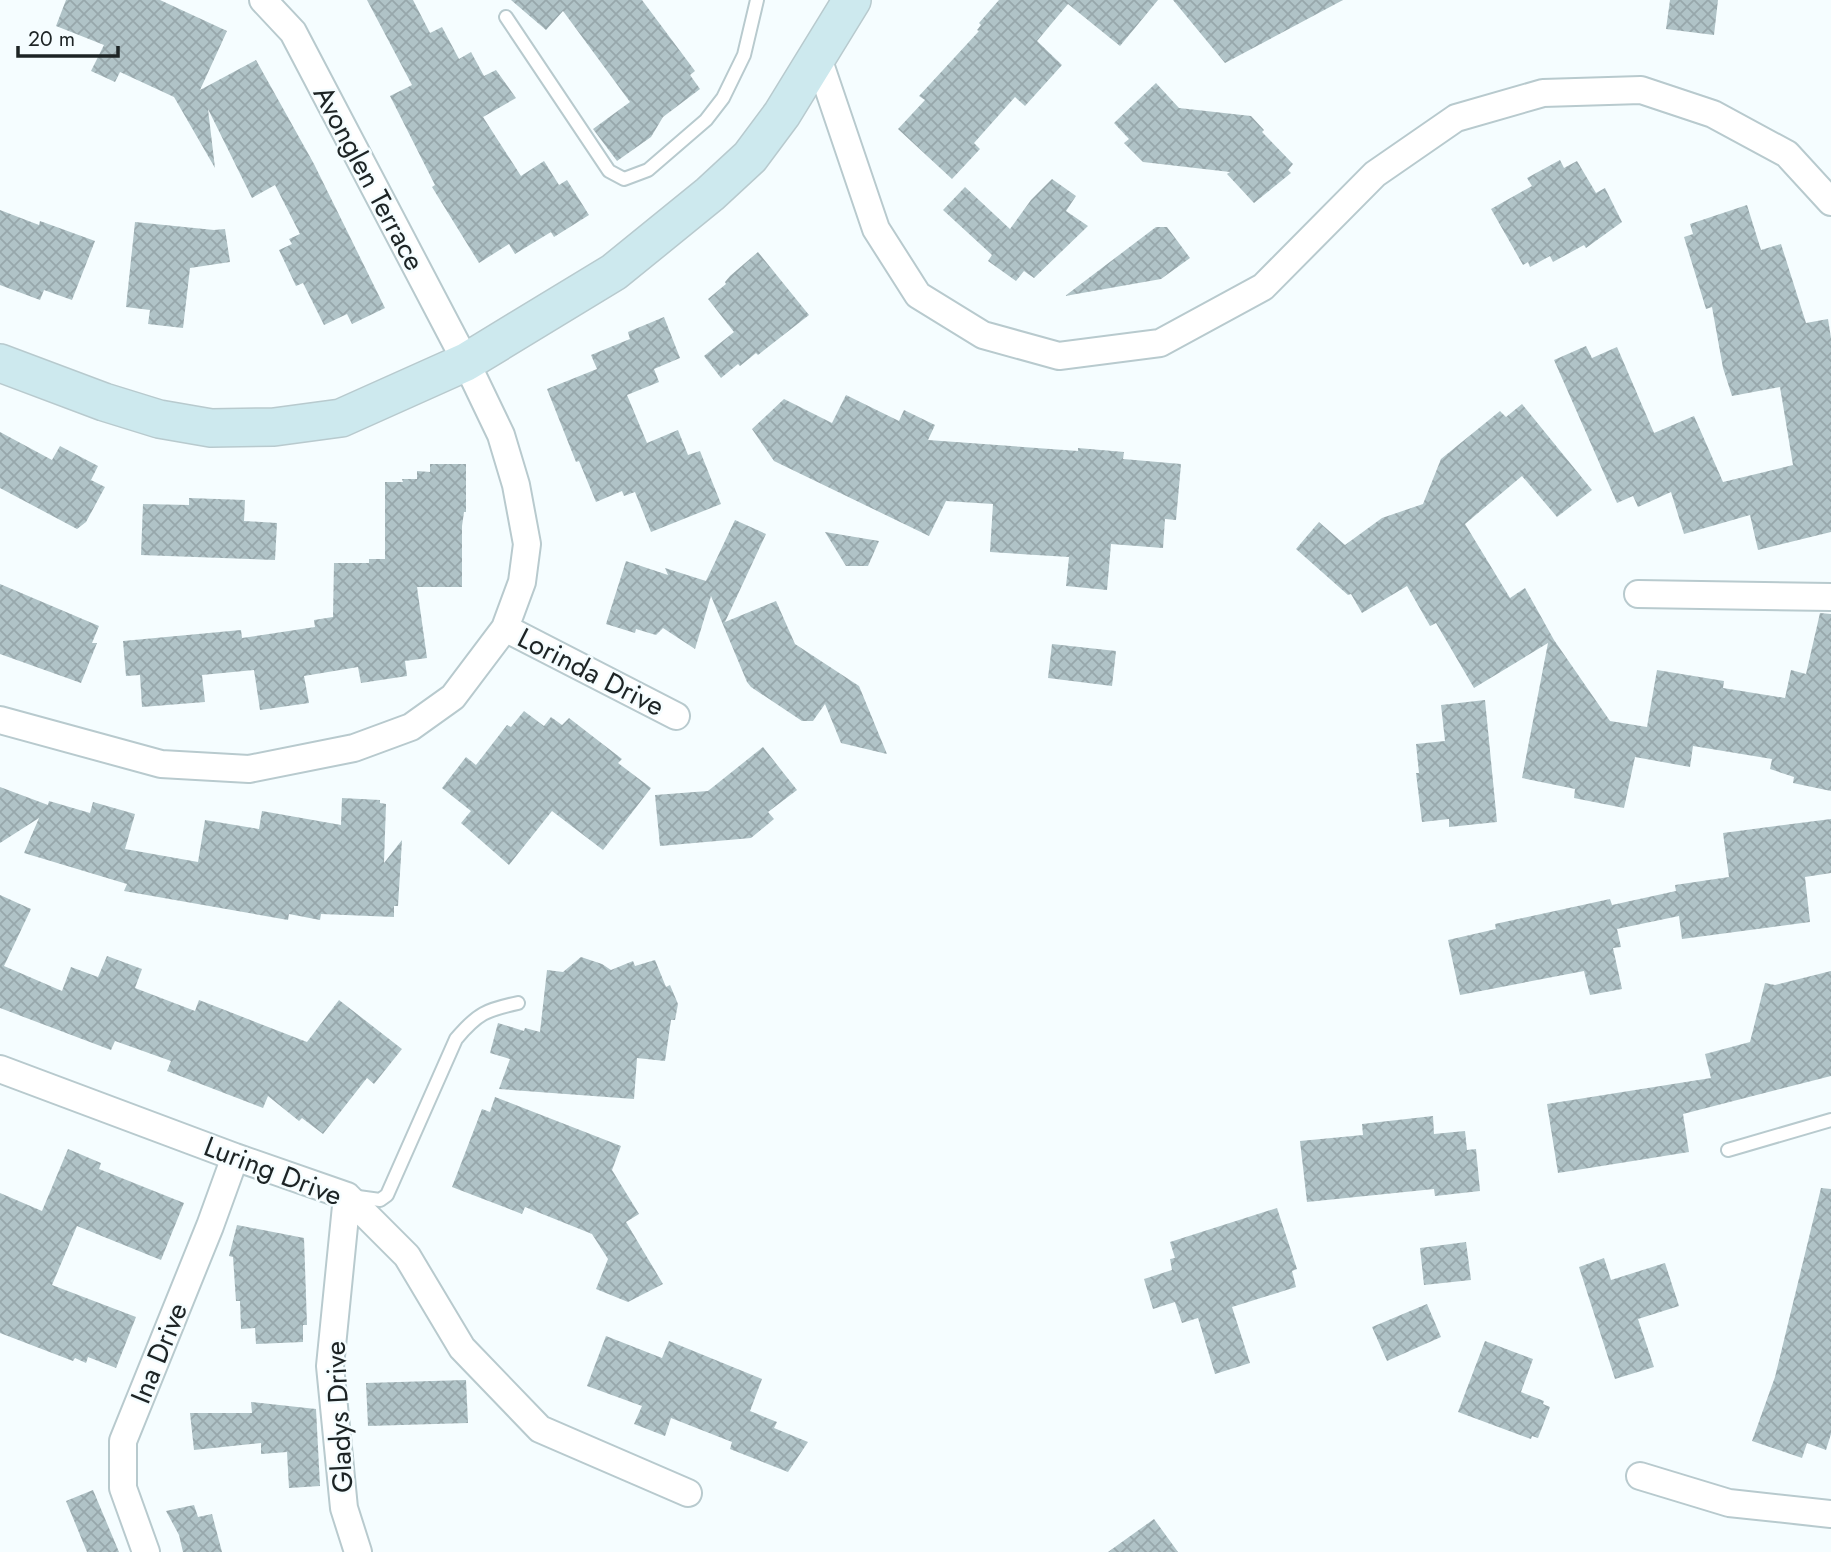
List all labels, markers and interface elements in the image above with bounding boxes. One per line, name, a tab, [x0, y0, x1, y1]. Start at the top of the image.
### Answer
scale bar	[18, 14, 117, 58]
text: 20 m	[28, 24, 75, 54]
street label: Avonglen Terrace	[303, 78, 435, 278]
street label: Lorinda Drive	[511, 618, 671, 726]
street label: Luring Drive	[198, 1126, 348, 1216]
street label: Ina Drive	[120, 1296, 198, 1410]
street label: Gladys Drive	[315, 1340, 363, 1494]

